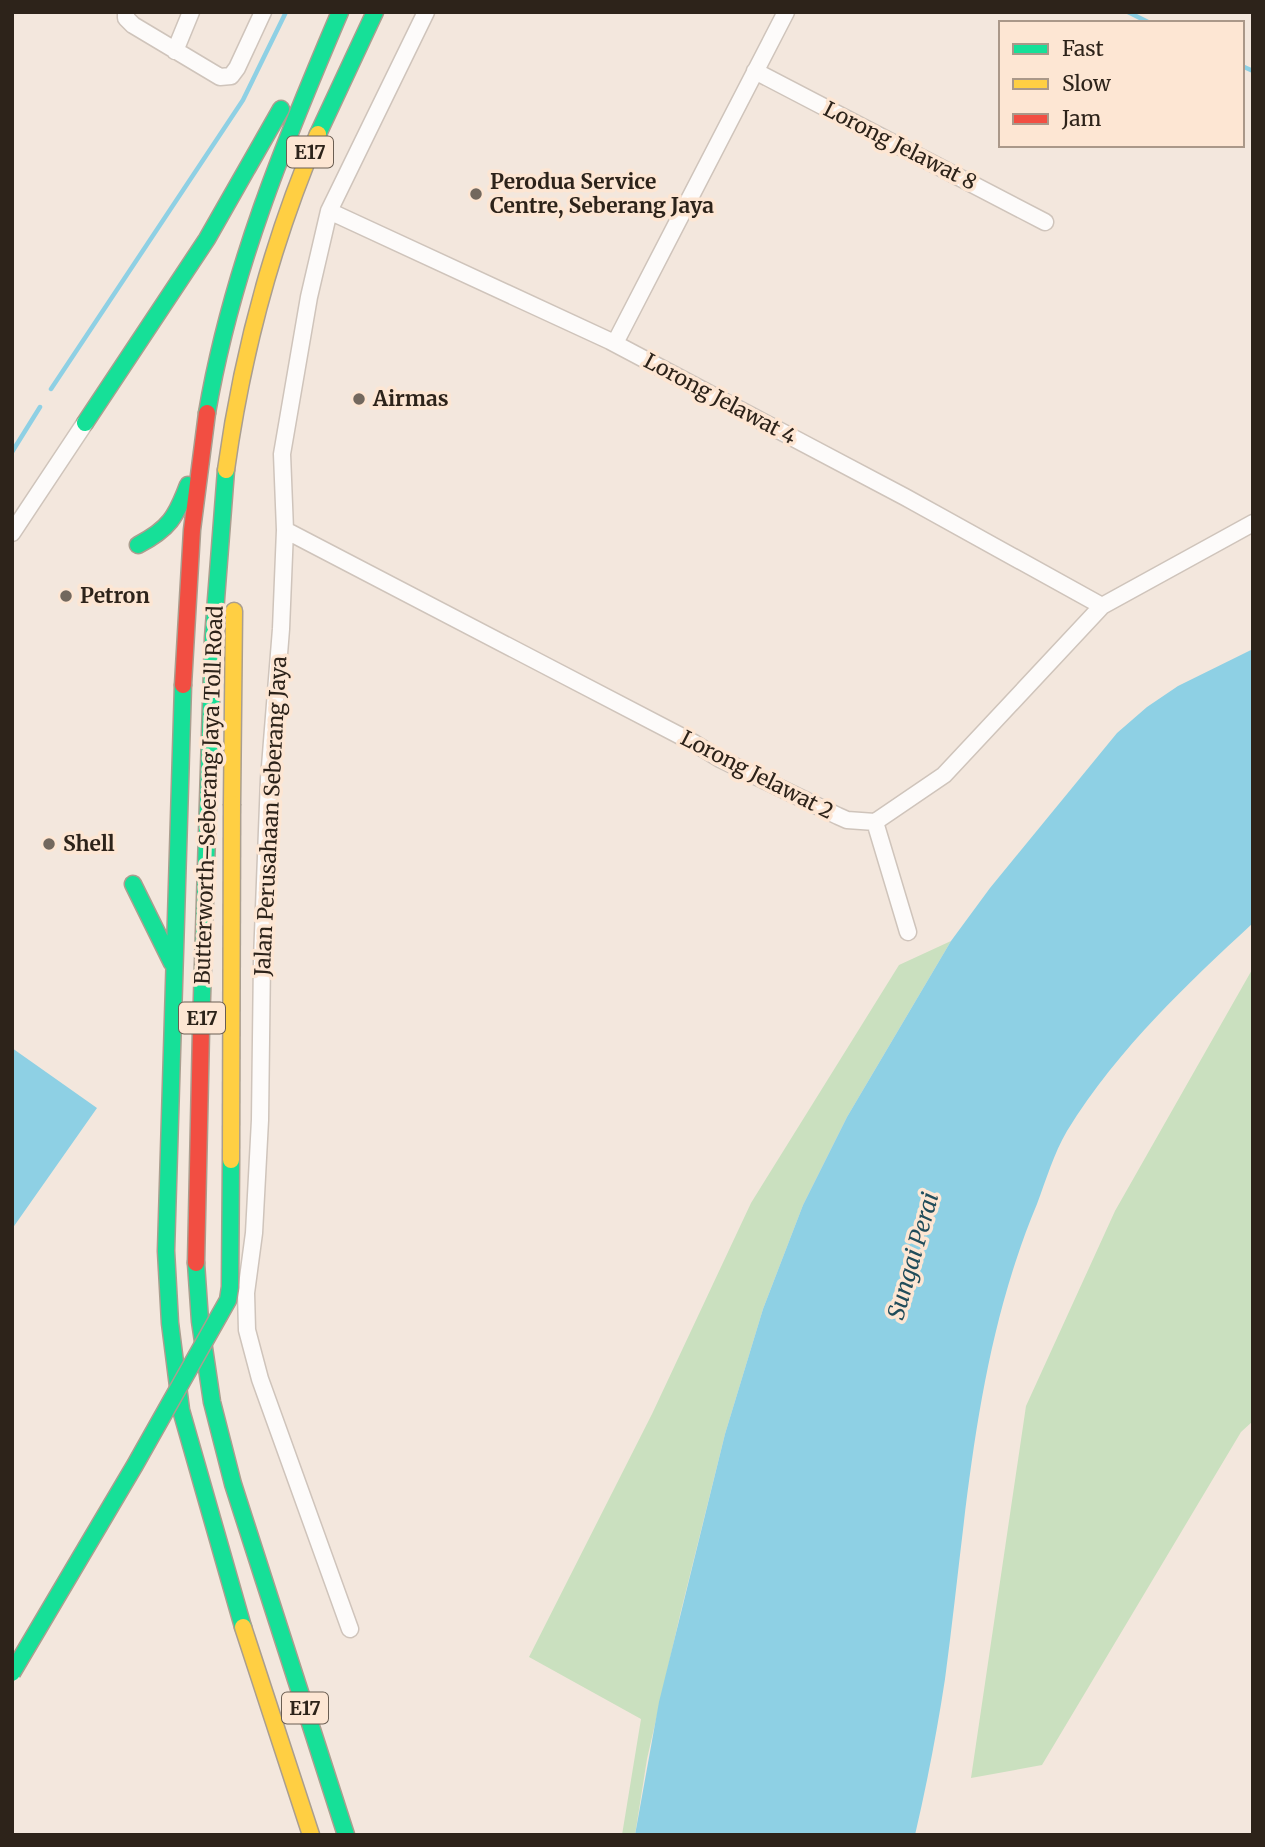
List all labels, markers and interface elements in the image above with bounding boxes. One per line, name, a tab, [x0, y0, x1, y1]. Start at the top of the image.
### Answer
legend	[999, 21, 1244, 147]
text: Fast	[1062, 35, 1104, 62]
text: Slow	[1062, 70, 1111, 97]
street label: Lorong Jelawat 8	[819, 95, 981, 196]
text: Jam	[1061, 105, 1101, 132]
road number: E17	[287, 136, 333, 168]
place label: Perodua Service Centre, Seberang Jaya	[490, 168, 714, 219]
marker: Perodua Service Centre, Seberang Jaya	[468, 186, 484, 202]
street label: Lorong Jelawat 4	[640, 347, 801, 450]
place label: Airmas	[372, 385, 449, 412]
marker: Airmas	[351, 391, 367, 407]
place label: Petron	[80, 582, 150, 609]
marker: Petron	[58, 588, 74, 604]
street label: Butterworth–Seberang Jaya Toll Road	[188, 605, 229, 985]
street label: Jalan Perusahaan Seberang Jaya	[249, 655, 292, 978]
street label: Lorong Jelawat 2	[676, 724, 838, 825]
place label: Shell	[63, 830, 115, 857]
marker: Shell	[41, 836, 57, 852]
road number: E17	[179, 1002, 225, 1034]
water label: Sungai Perai	[881, 1189, 945, 1323]
road number: E17	[282, 1692, 328, 1724]

